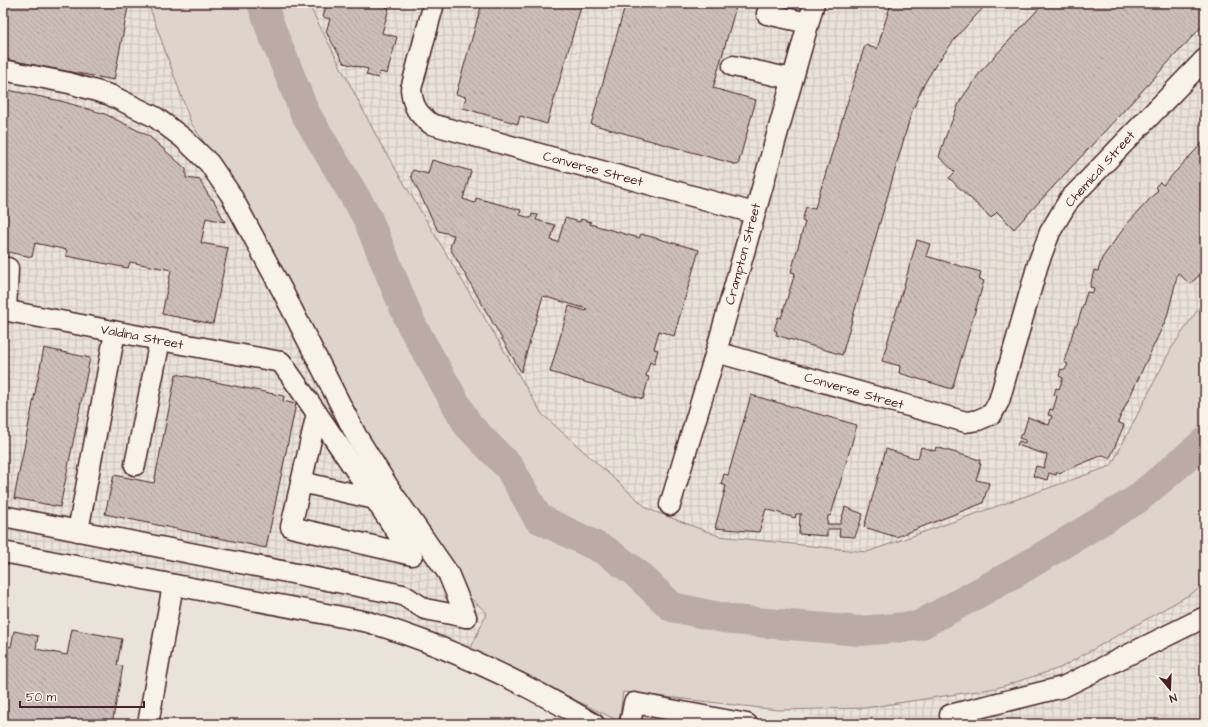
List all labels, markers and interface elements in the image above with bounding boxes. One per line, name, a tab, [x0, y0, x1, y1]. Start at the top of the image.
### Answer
street label: Chemical Street	[1061, 126, 1140, 211]
street label: Converse Street	[541, 147, 646, 191]
street label: Crampton Street	[721, 200, 765, 307]
street label: Valdina Street	[99, 320, 186, 354]
street label: Converse Street	[802, 368, 907, 414]
north arrow	[1150, 669, 1190, 709]
scale bar	[20, 683, 144, 709]
text: 50 m	[26, 689, 57, 706]
text: N	[1167, 690, 1179, 706]

